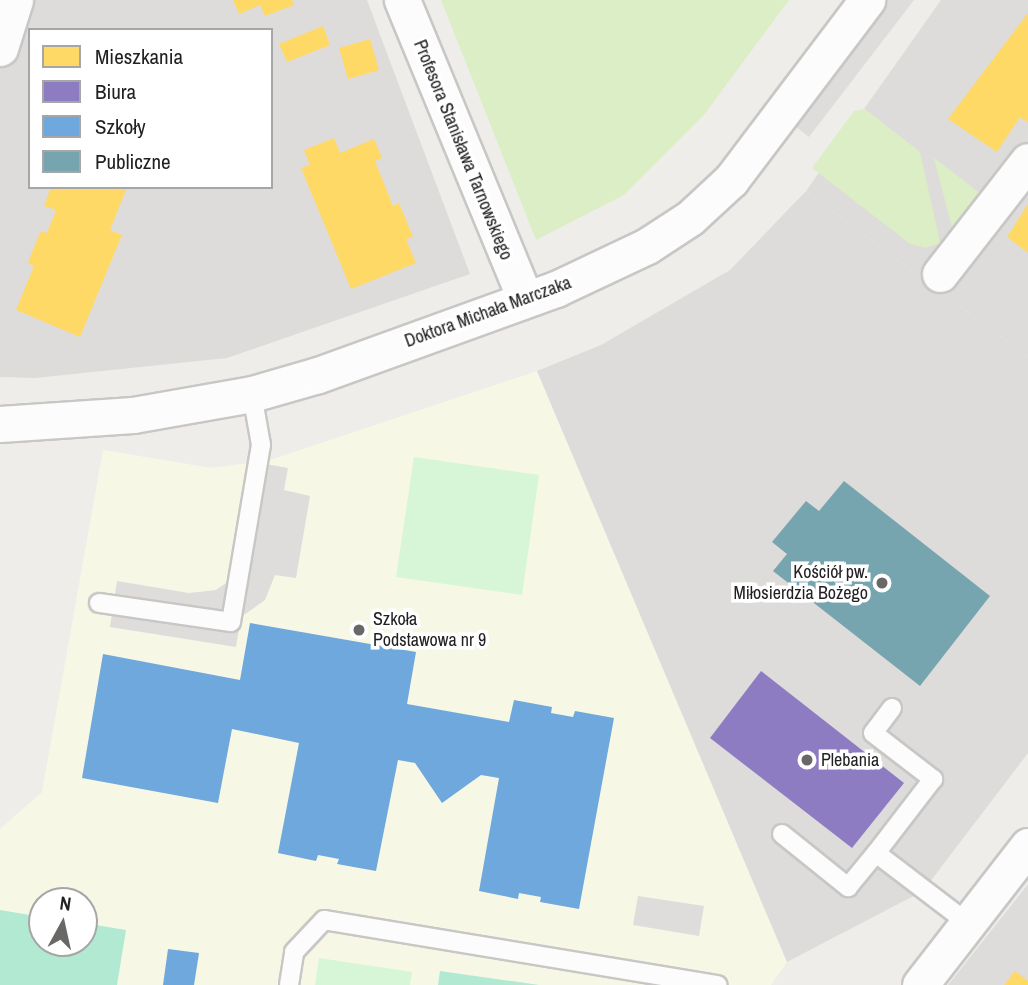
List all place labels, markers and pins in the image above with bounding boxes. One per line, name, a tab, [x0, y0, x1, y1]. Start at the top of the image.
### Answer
place label: Kościół pw. Miłosierdzia Bożego	[733, 562, 868, 604]
marker: Kościół pw. Miłosierdzia Bożego	[874, 575, 890, 591]
place label: Szkoła Podstawowa nr 9	[373, 609, 486, 652]
marker: Szkoła Podstawowa nr 9	[351, 622, 367, 638]
place label: Plebania	[821, 749, 879, 771]
marker: Plebania	[799, 752, 815, 768]

